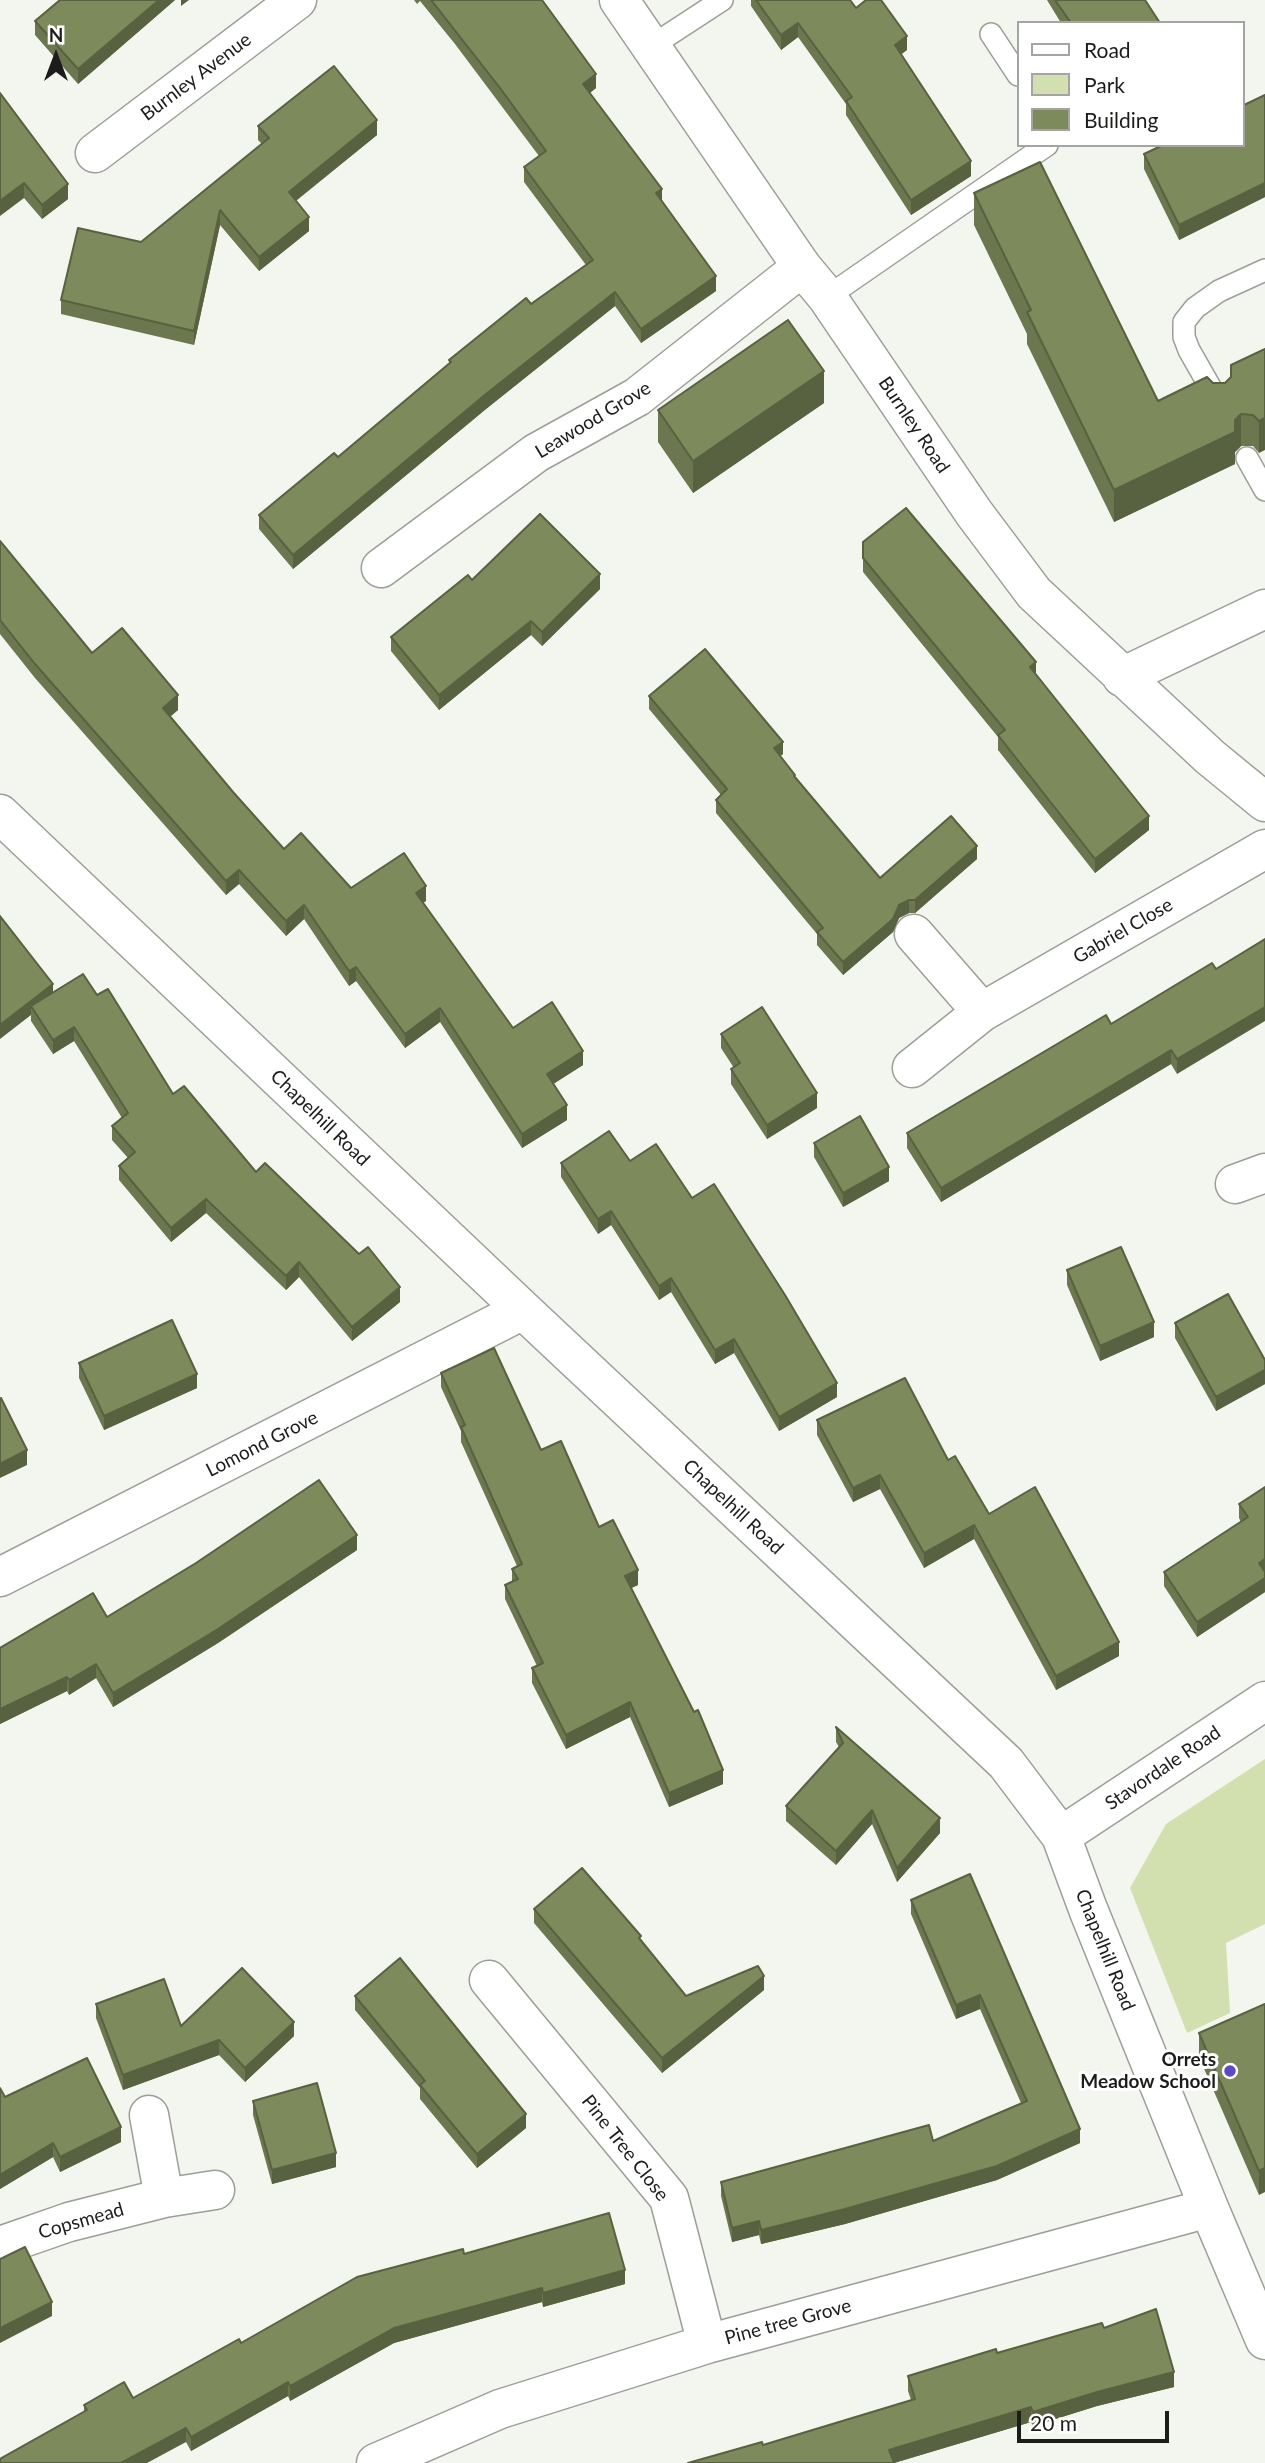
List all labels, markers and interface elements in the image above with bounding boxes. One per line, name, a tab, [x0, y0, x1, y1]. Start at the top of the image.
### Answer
north arrow	[21, 21, 91, 91]
legend	[1016, 21, 1244, 147]
text: N	[49, 23, 63, 46]
street label: Burnley Avenue	[136, 28, 256, 126]
text: Road	[1084, 37, 1131, 62]
text: Park	[1084, 72, 1125, 97]
text: Building	[1084, 107, 1159, 132]
street label: Burnley Road	[873, 373, 955, 477]
street label: Leawood Grove	[531, 377, 655, 463]
street label: Gabriel Close	[1069, 893, 1177, 969]
street label: Chapelhill Road	[266, 1065, 374, 1171]
street label: Lomond Grove	[202, 1406, 322, 1482]
street label: Chapelhill Road	[678, 1455, 788, 1559]
street label: Stavordale Road	[1101, 1721, 1225, 1815]
street label: Chapelhill Road	[1070, 1886, 1140, 2014]
place label: Orrets Meadow School	[1080, 2049, 1216, 2093]
marker: Orrets Meadow School	[1222, 2063, 1238, 2079]
street label: Pine Tree Close	[577, 2090, 673, 2206]
street label: Copsmead	[36, 2198, 126, 2244]
street label: Pine tree Grove	[722, 2294, 854, 2350]
scale bar	[1020, 2396, 1172, 2440]
text: 20 m	[1030, 2410, 1077, 2435]

